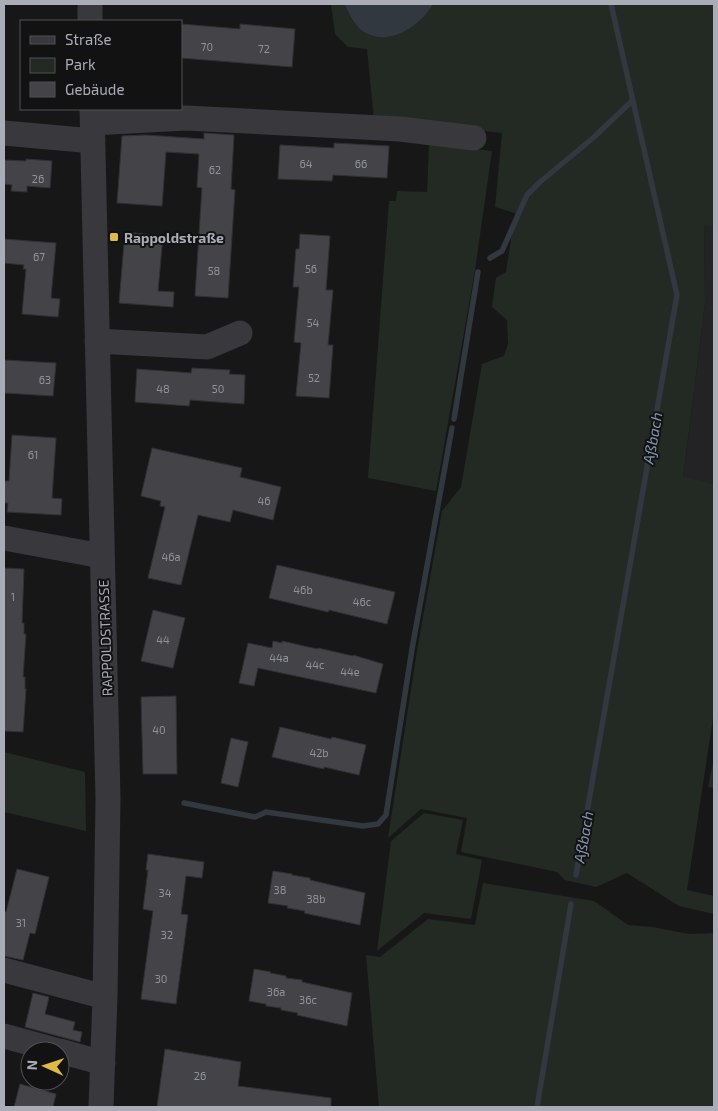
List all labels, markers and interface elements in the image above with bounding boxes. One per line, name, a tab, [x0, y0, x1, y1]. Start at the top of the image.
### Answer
legend	[20, 20, 182, 110]
text: Straße	[65, 30, 111, 48]
house number: 70	[201, 40, 213, 53]
house number: 72	[258, 42, 270, 55]
text: Park	[65, 55, 96, 73]
text: Gebäude	[65, 80, 124, 98]
house number: 64	[299, 157, 313, 170]
house number: 66	[355, 157, 367, 170]
house number: 62	[209, 163, 221, 176]
house number: 26	[32, 172, 44, 185]
place label: Rappoldstraße	[124, 229, 224, 246]
marker: Rappoldstraße	[108, 231, 120, 243]
house number: 67	[33, 250, 45, 263]
house number: 56	[305, 262, 317, 275]
house number: 58	[208, 264, 220, 277]
house number: 54	[307, 316, 320, 329]
house number: 52	[308, 371, 320, 384]
house number: 63	[39, 373, 51, 386]
house number: 48	[156, 382, 170, 395]
house number: 50	[212, 382, 224, 395]
water label: Aßbach	[638, 411, 665, 466]
house number: 61	[28, 448, 38, 461]
house number: 46	[257, 494, 271, 507]
house number: 46a	[161, 550, 181, 563]
street label: RAPPOLDSTRASSE	[94, 579, 116, 697]
house number: 46b	[293, 583, 313, 596]
house number: 1	[11, 590, 15, 603]
house number: 46c	[353, 595, 371, 608]
house number: 44	[156, 633, 170, 646]
house number: 44a	[269, 651, 289, 664]
house number: 44c	[306, 658, 324, 671]
house number: 44e	[340, 665, 360, 678]
house number: 40	[152, 723, 166, 736]
house number: 42b	[309, 746, 329, 759]
water label: Aßbach	[569, 810, 596, 865]
house number: 38	[274, 883, 286, 896]
house number: 34	[159, 886, 172, 899]
house number: 38b	[306, 892, 326, 905]
house number: 31	[16, 916, 26, 929]
house number: 32	[161, 928, 173, 941]
house number: 30	[155, 972, 167, 985]
house number: 36a	[267, 985, 285, 998]
house number: 36c	[299, 993, 317, 1006]
north arrow	[20, 1041, 70, 1091]
text: N	[23, 1060, 40, 1071]
house number: 26	[194, 1069, 206, 1082]

